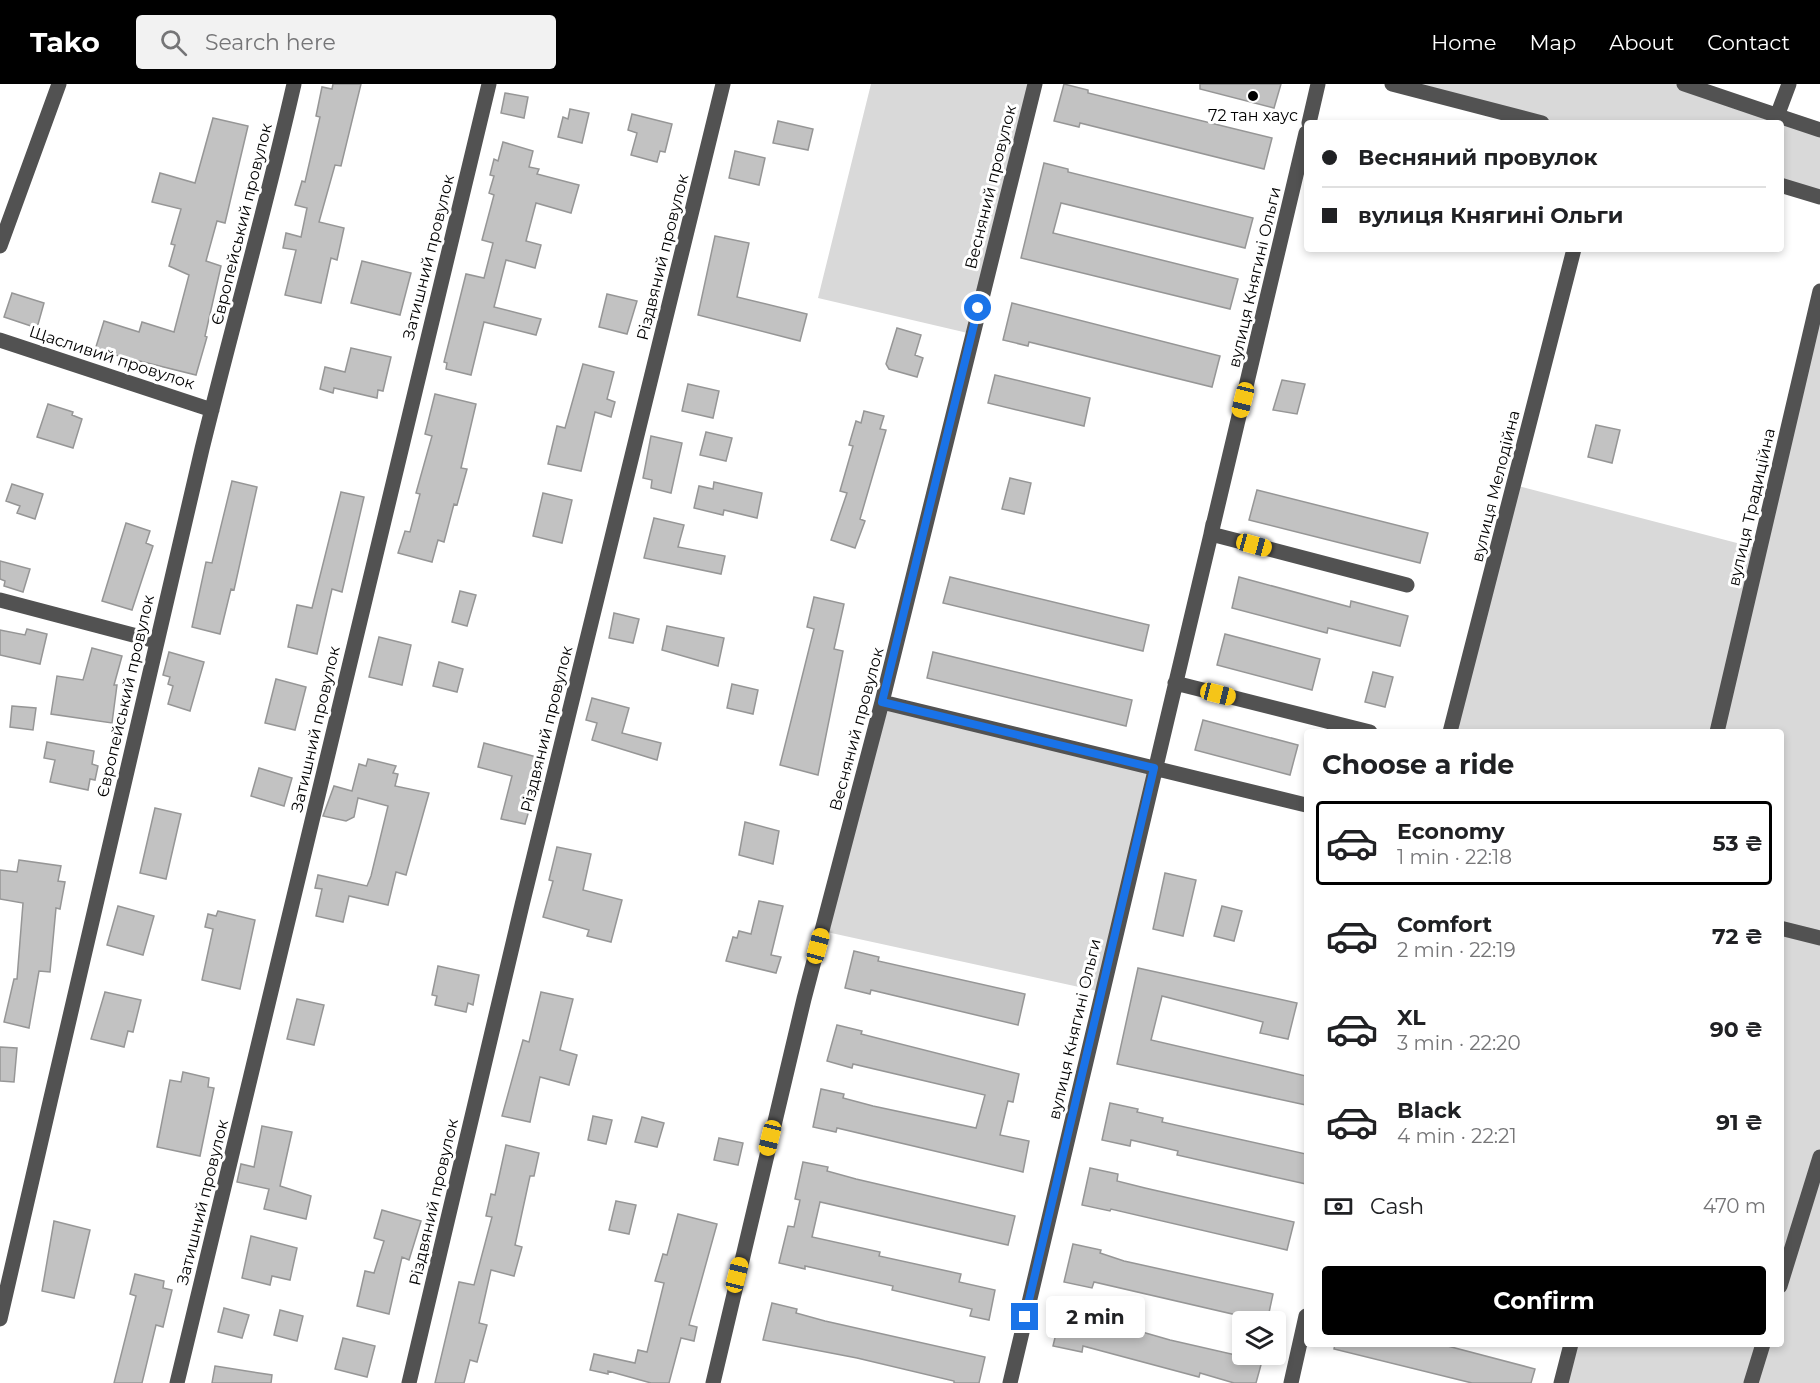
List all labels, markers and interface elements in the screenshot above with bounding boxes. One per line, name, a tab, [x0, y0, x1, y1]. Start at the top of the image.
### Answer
search box	[136, 15, 556, 69]
text: Tako	[30, 25, 100, 59]
icon: search	[157, 26, 190, 59]
text: Search here	[205, 29, 336, 56]
text: Home	[1431, 30, 1496, 55]
text: Map	[1529, 30, 1576, 55]
text: About	[1609, 30, 1674, 55]
text: Contact	[1707, 30, 1790, 55]
marker: 72 тан хаус	[1246, 89, 1260, 103]
street label: Весняний провулок	[961, 103, 1020, 271]
place label: 72 тан хаус	[1208, 106, 1298, 125]
street label: Європейський провулок	[207, 121, 276, 327]
text: Весняний провулок	[1358, 144, 1598, 171]
street label: Різдвяний провулок	[633, 171, 693, 342]
street label: Затишний провулок	[399, 172, 458, 342]
street label: вулиця Княгині Ольги	[1224, 185, 1285, 369]
text: вулиця Княгині Ольги	[1358, 202, 1623, 229]
route start	[964, 294, 991, 321]
street label: Щасливий провулок	[27, 322, 198, 393]
car	[1230, 380, 1256, 420]
street label: вулиця Мелодійна	[1467, 408, 1524, 564]
street label: вулиця Традиційна	[1724, 426, 1779, 588]
car	[1234, 532, 1274, 558]
street label: Європейський провулок	[93, 592, 158, 799]
street label: Різдвяний провулок	[517, 643, 577, 814]
street label: Затишний провулок	[287, 644, 344, 814]
street label: Весняний провулок	[826, 645, 888, 813]
car	[1198, 681, 1238, 707]
text: Choose a ride	[1322, 748, 1514, 781]
icon: car	[1325, 816, 1379, 870]
text: Economy	[1397, 818, 1505, 845]
text: 53 ₴	[1713, 830, 1763, 857]
text: 1 min · 22:18	[1397, 845, 1512, 869]
icon: car	[1325, 909, 1379, 963]
text: Comfort	[1397, 911, 1492, 938]
text: 72 ₴	[1712, 923, 1763, 950]
car	[805, 926, 831, 966]
street label: вулиця Княгині Ольги	[1044, 937, 1105, 1121]
text: 2 min · 22:19	[1397, 938, 1516, 962]
icon: car	[1325, 1002, 1379, 1056]
text: XL	[1397, 1004, 1426, 1031]
text: 90 ₴	[1710, 1016, 1763, 1043]
text: 3 min · 22:20	[1397, 1031, 1521, 1055]
icon: car	[1325, 1095, 1379, 1149]
text: Black	[1397, 1097, 1461, 1124]
text: 91 ₴	[1716, 1109, 1763, 1136]
street label: Різдвяний провулок	[405, 1116, 462, 1287]
street label: Затишний провулок	[173, 1117, 232, 1287]
car	[757, 1118, 783, 1158]
text: 4 min · 22:21	[1397, 1124, 1517, 1148]
icon: cash	[1322, 1190, 1355, 1223]
text: Cash	[1370, 1193, 1424, 1220]
text: 470 m	[1703, 1194, 1766, 1218]
car	[724, 1255, 750, 1295]
button: Confirm	[1322, 1266, 1766, 1335]
callout: 2 min	[1046, 1296, 1145, 1338]
route end	[1011, 1303, 1038, 1330]
text: 2 min	[1066, 1305, 1125, 1329]
map controls	[1232, 1311, 1286, 1365]
button: layers	[1232, 1311, 1286, 1365]

